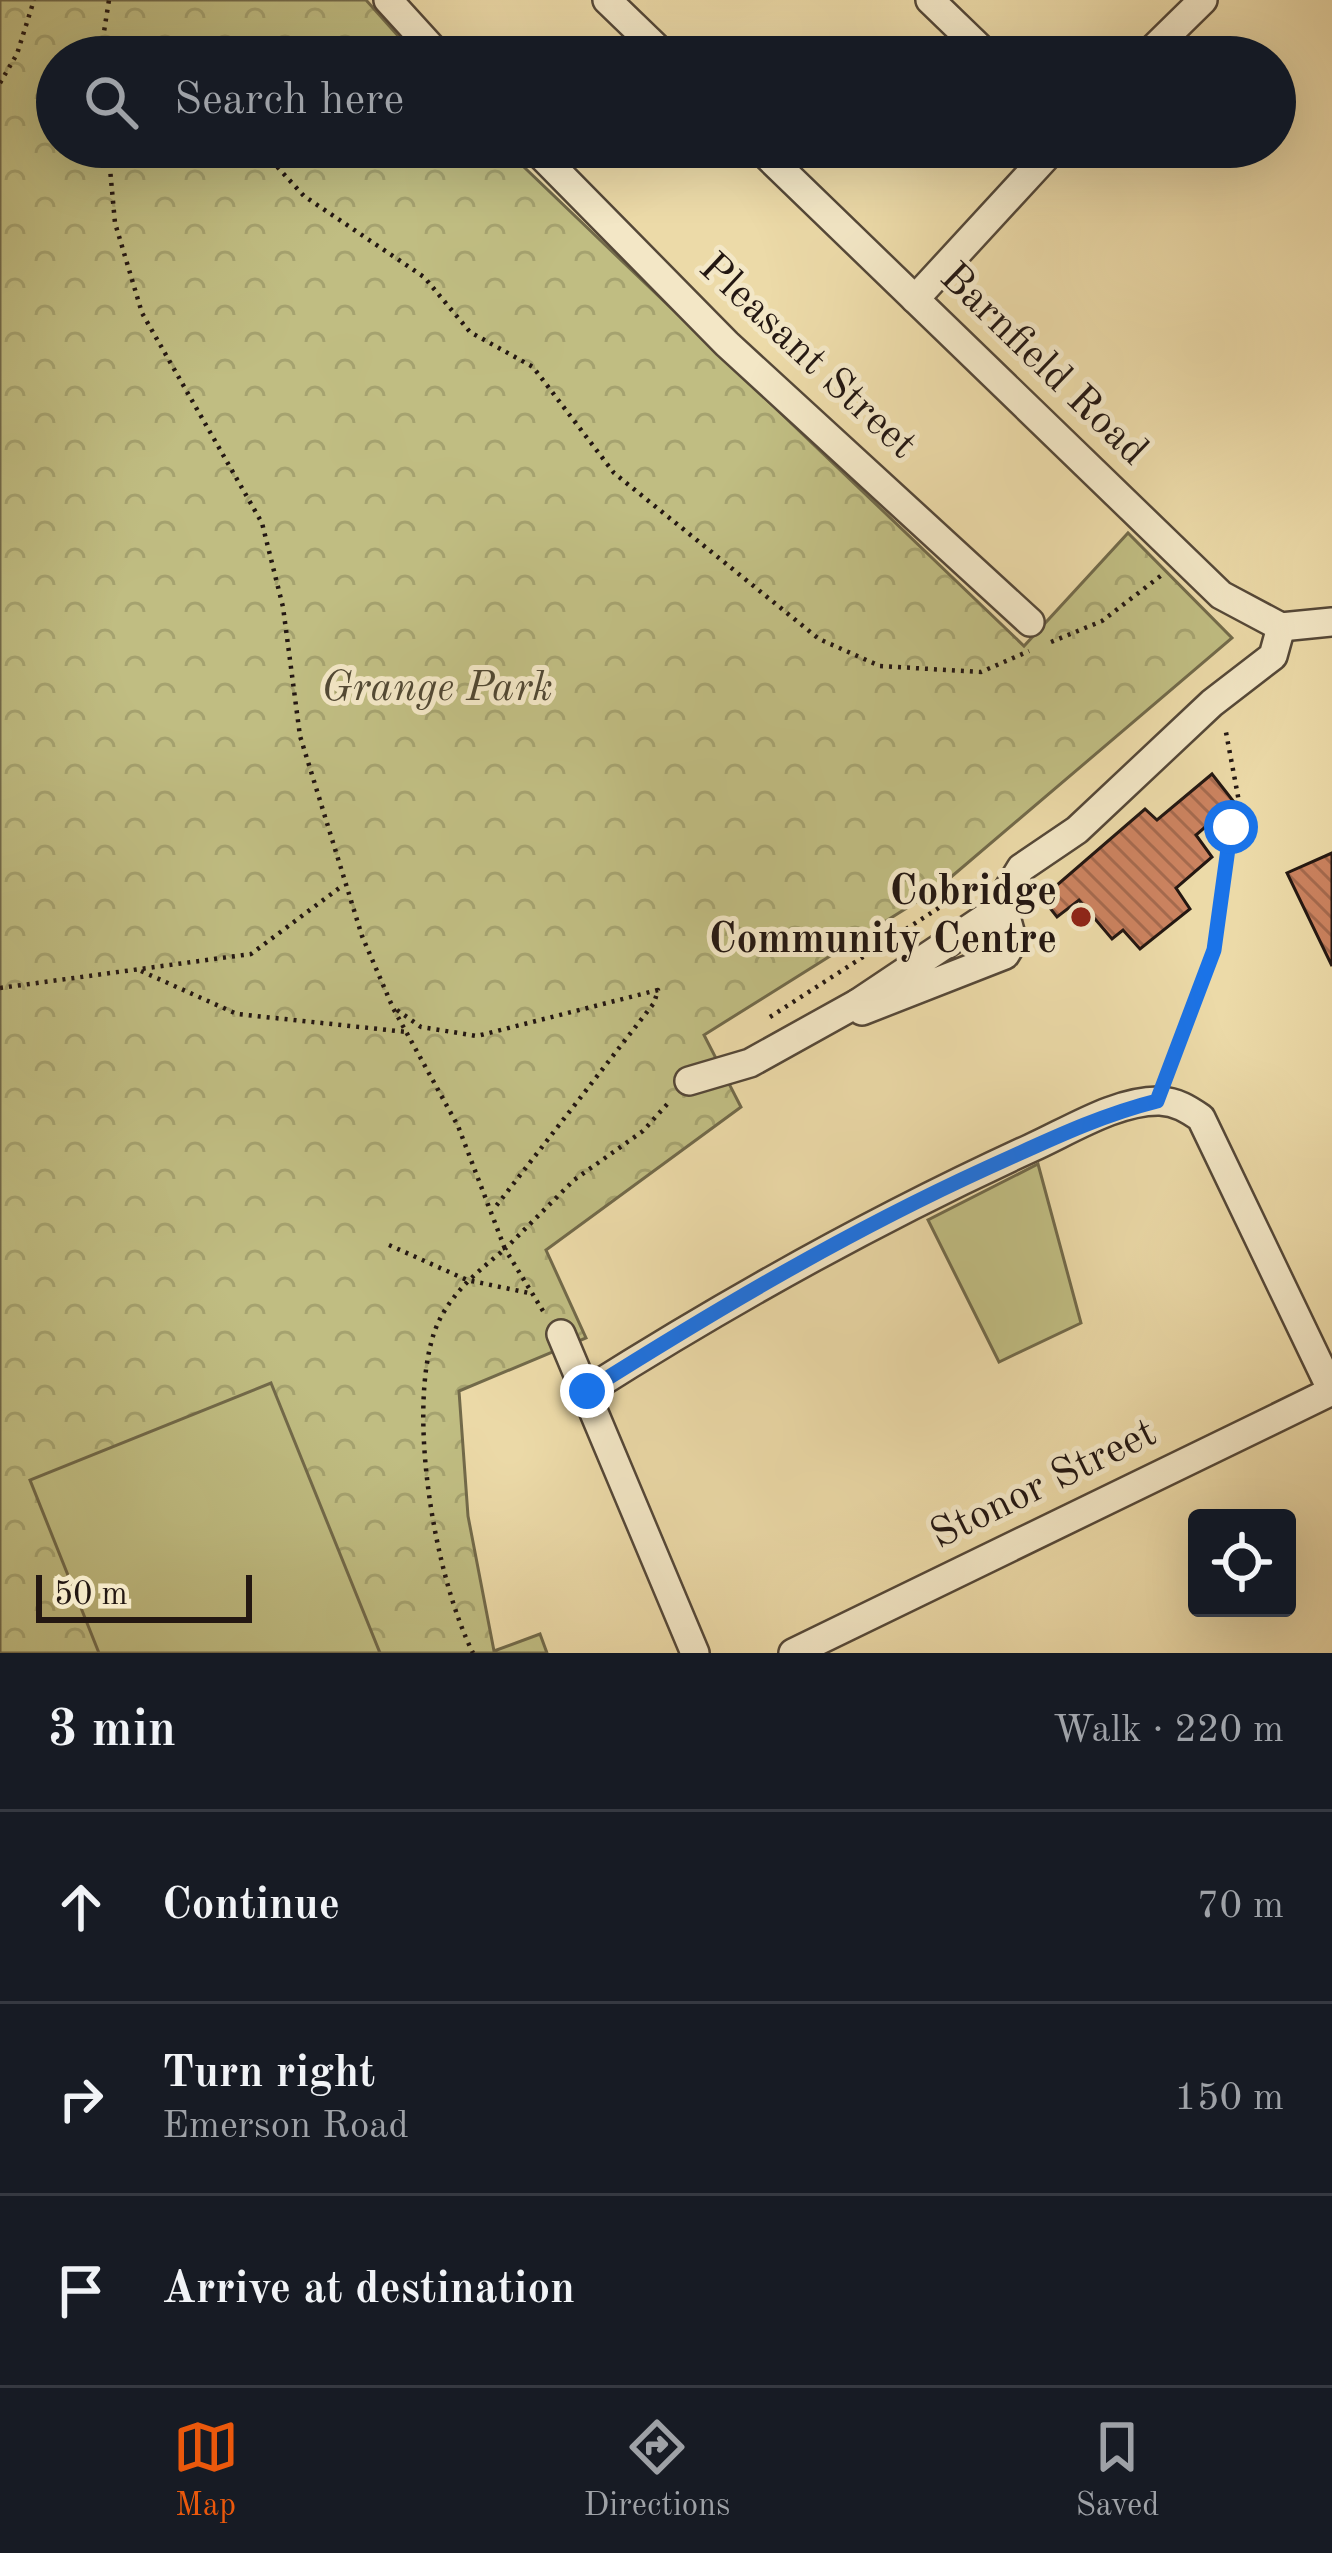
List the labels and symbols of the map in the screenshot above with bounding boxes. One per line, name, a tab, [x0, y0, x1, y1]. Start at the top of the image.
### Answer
street label: Pleasant Street	[691, 246, 923, 468]
street label: Barnfield Road	[931, 256, 1155, 474]
park label: Grange Park	[321, 668, 553, 710]
route start	[1204, 800, 1258, 854]
place label: Cobridge Community Centre	[709, 872, 1057, 962]
marker: Cobridge Community Centre	[1068, 904, 1094, 930]
route end	[560, 1364, 614, 1418]
street label: Stonor Street	[925, 1412, 1163, 1558]
scale bar	[36, 1569, 252, 1622]

